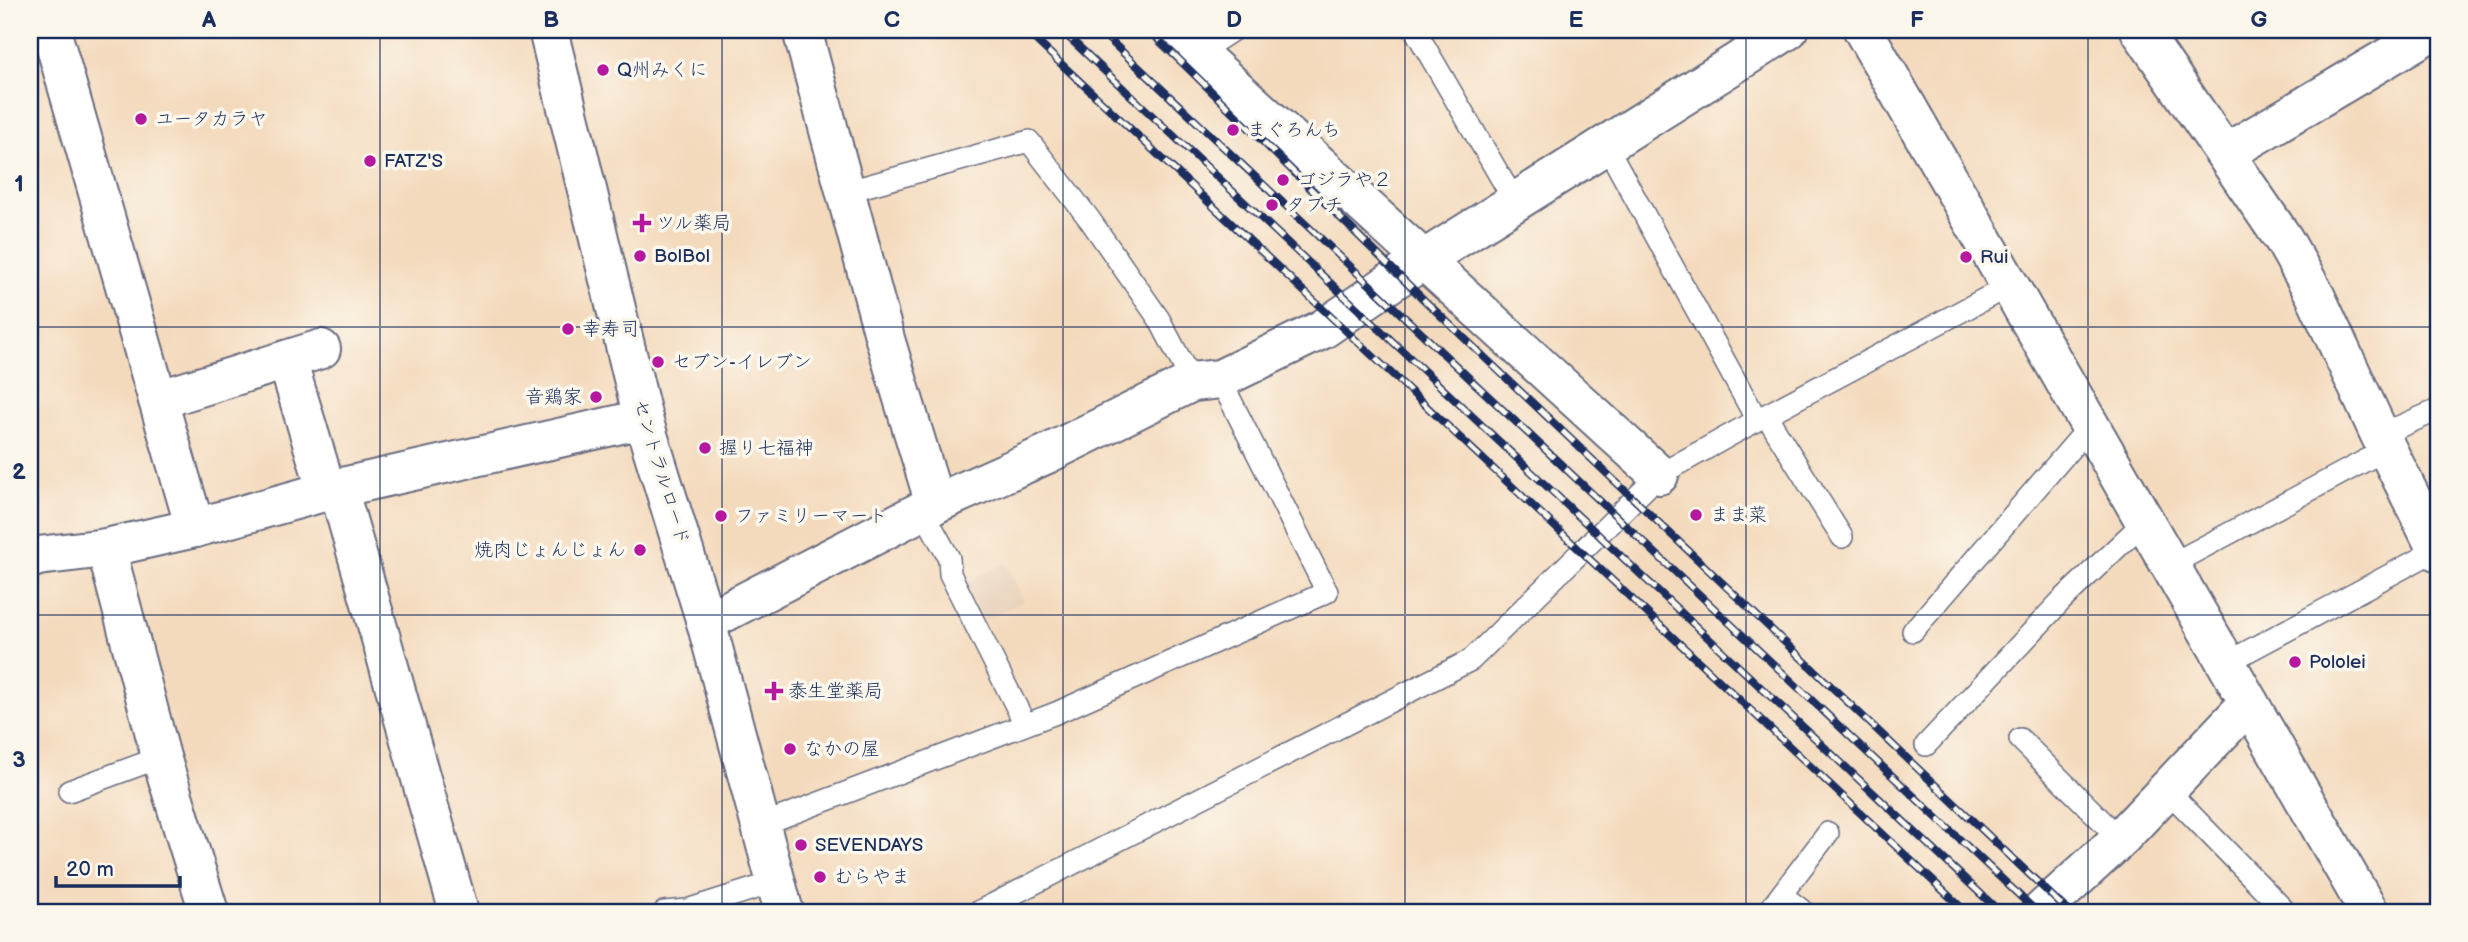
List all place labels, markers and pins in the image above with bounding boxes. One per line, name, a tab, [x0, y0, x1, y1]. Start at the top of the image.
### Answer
place label: Q州みくに	[617, 59, 708, 82]
marker: Q州みくに	[595, 62, 611, 78]
place label: ユータカラヤ	[155, 108, 268, 131]
marker: ユータカラヤ	[133, 111, 149, 127]
place label: まぐろんち	[1247, 119, 1341, 142]
marker: まぐろんち	[1225, 122, 1241, 138]
place label: FATZ'S	[384, 150, 443, 173]
marker: FATZ'S	[362, 153, 378, 169]
place label: ゴジラや２	[1297, 169, 1392, 192]
marker: ゴジラや２	[1275, 172, 1291, 188]
place label: タブチ	[1286, 194, 1343, 217]
marker: タブチ	[1264, 197, 1280, 213]
place label: ツル薬局	[656, 212, 731, 235]
marker: ツル薬局	[634, 215, 650, 231]
place label: BolBol	[654, 245, 710, 268]
place label: Rui	[1980, 246, 2009, 269]
marker: BolBol	[632, 248, 648, 264]
marker: Rui	[1958, 249, 1974, 265]
place label: 幸寿司	[582, 318, 639, 341]
marker: 幸寿司	[560, 321, 576, 337]
place label: セブン-イレブン	[672, 351, 812, 374]
marker: セブン-イレブン	[650, 354, 666, 370]
place label: 音鶏家	[525, 386, 582, 409]
marker: 音鶏家	[588, 389, 604, 405]
place label: 握り七福神	[719, 437, 814, 460]
marker: 握り七福神	[697, 440, 713, 456]
place label: まま菜	[1710, 504, 1767, 527]
place label: ファミリーマート	[735, 505, 887, 528]
marker: まま菜	[1688, 507, 1704, 523]
marker: ファミリーマート	[713, 508, 729, 524]
place label: 焼肉じょんじょん	[474, 539, 626, 562]
marker: 焼肉じょんじょん	[632, 542, 648, 558]
place label: Pololei	[2309, 651, 2366, 674]
marker: Pololei	[2287, 654, 2303, 670]
place label: 泰生堂薬局	[788, 680, 883, 703]
marker: 泰生堂薬局	[766, 683, 782, 699]
place label: なかの屋	[804, 738, 880, 761]
marker: なかの屋	[782, 741, 798, 757]
place label: SEVENDAYS	[815, 834, 923, 857]
marker: SEVENDAYS	[793, 837, 809, 853]
place label: むらやま	[834, 866, 910, 889]
marker: むらやま	[812, 869, 828, 885]

